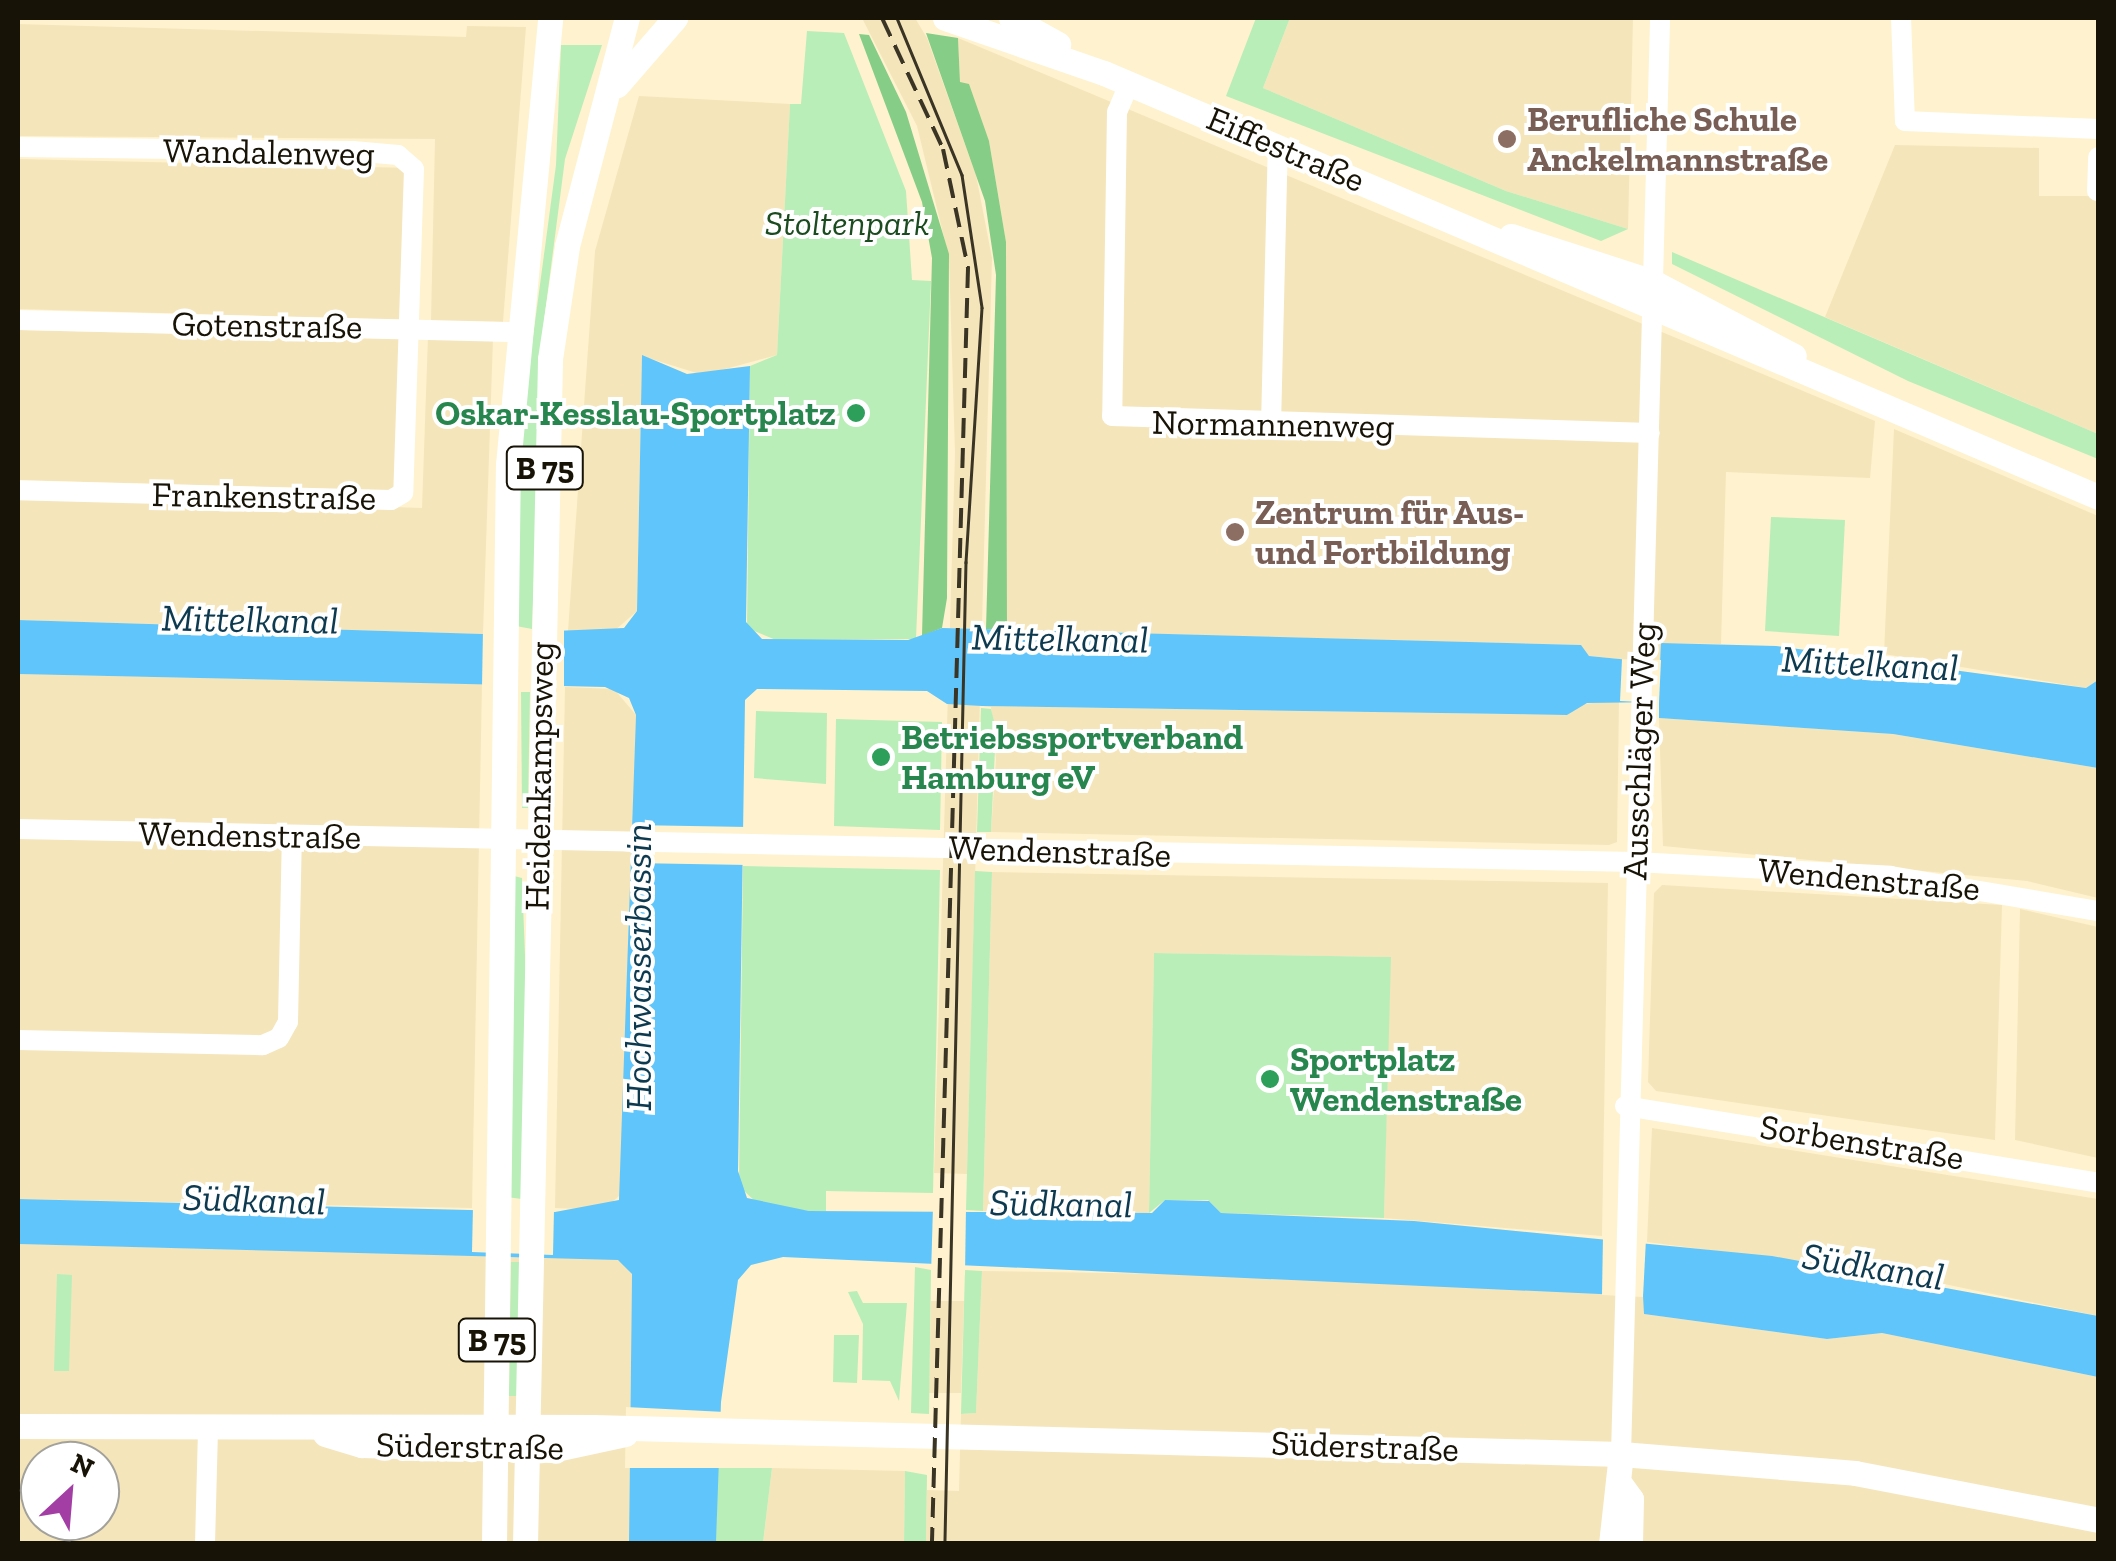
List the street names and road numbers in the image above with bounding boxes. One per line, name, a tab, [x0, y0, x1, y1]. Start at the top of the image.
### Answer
street label: Eiffestraße	[1201, 97, 1371, 201]
street label: Wandalenweg	[163, 129, 375, 175]
street label: Gotenstraße	[171, 302, 363, 348]
street label: Normannenweg	[1151, 401, 1395, 447]
road number: B 75	[505, 441, 585, 495]
street label: Frankenstraße	[151, 473, 377, 519]
street label: Ausschläger Weg	[1613, 621, 1665, 881]
street label: Heidenkampsweg	[516, 641, 562, 911]
street label: Wendenstraße	[138, 812, 362, 858]
street label: Wendenstraße	[948, 826, 1172, 876]
street label: Wendenstraße	[1756, 848, 1982, 910]
street label: Sorbenstraße	[1757, 1105, 1967, 1179]
road number: B 75	[457, 1313, 537, 1367]
street label: Süderstraße	[1270, 1422, 1460, 1470]
street label: Süderstraße	[376, 1423, 564, 1469]

